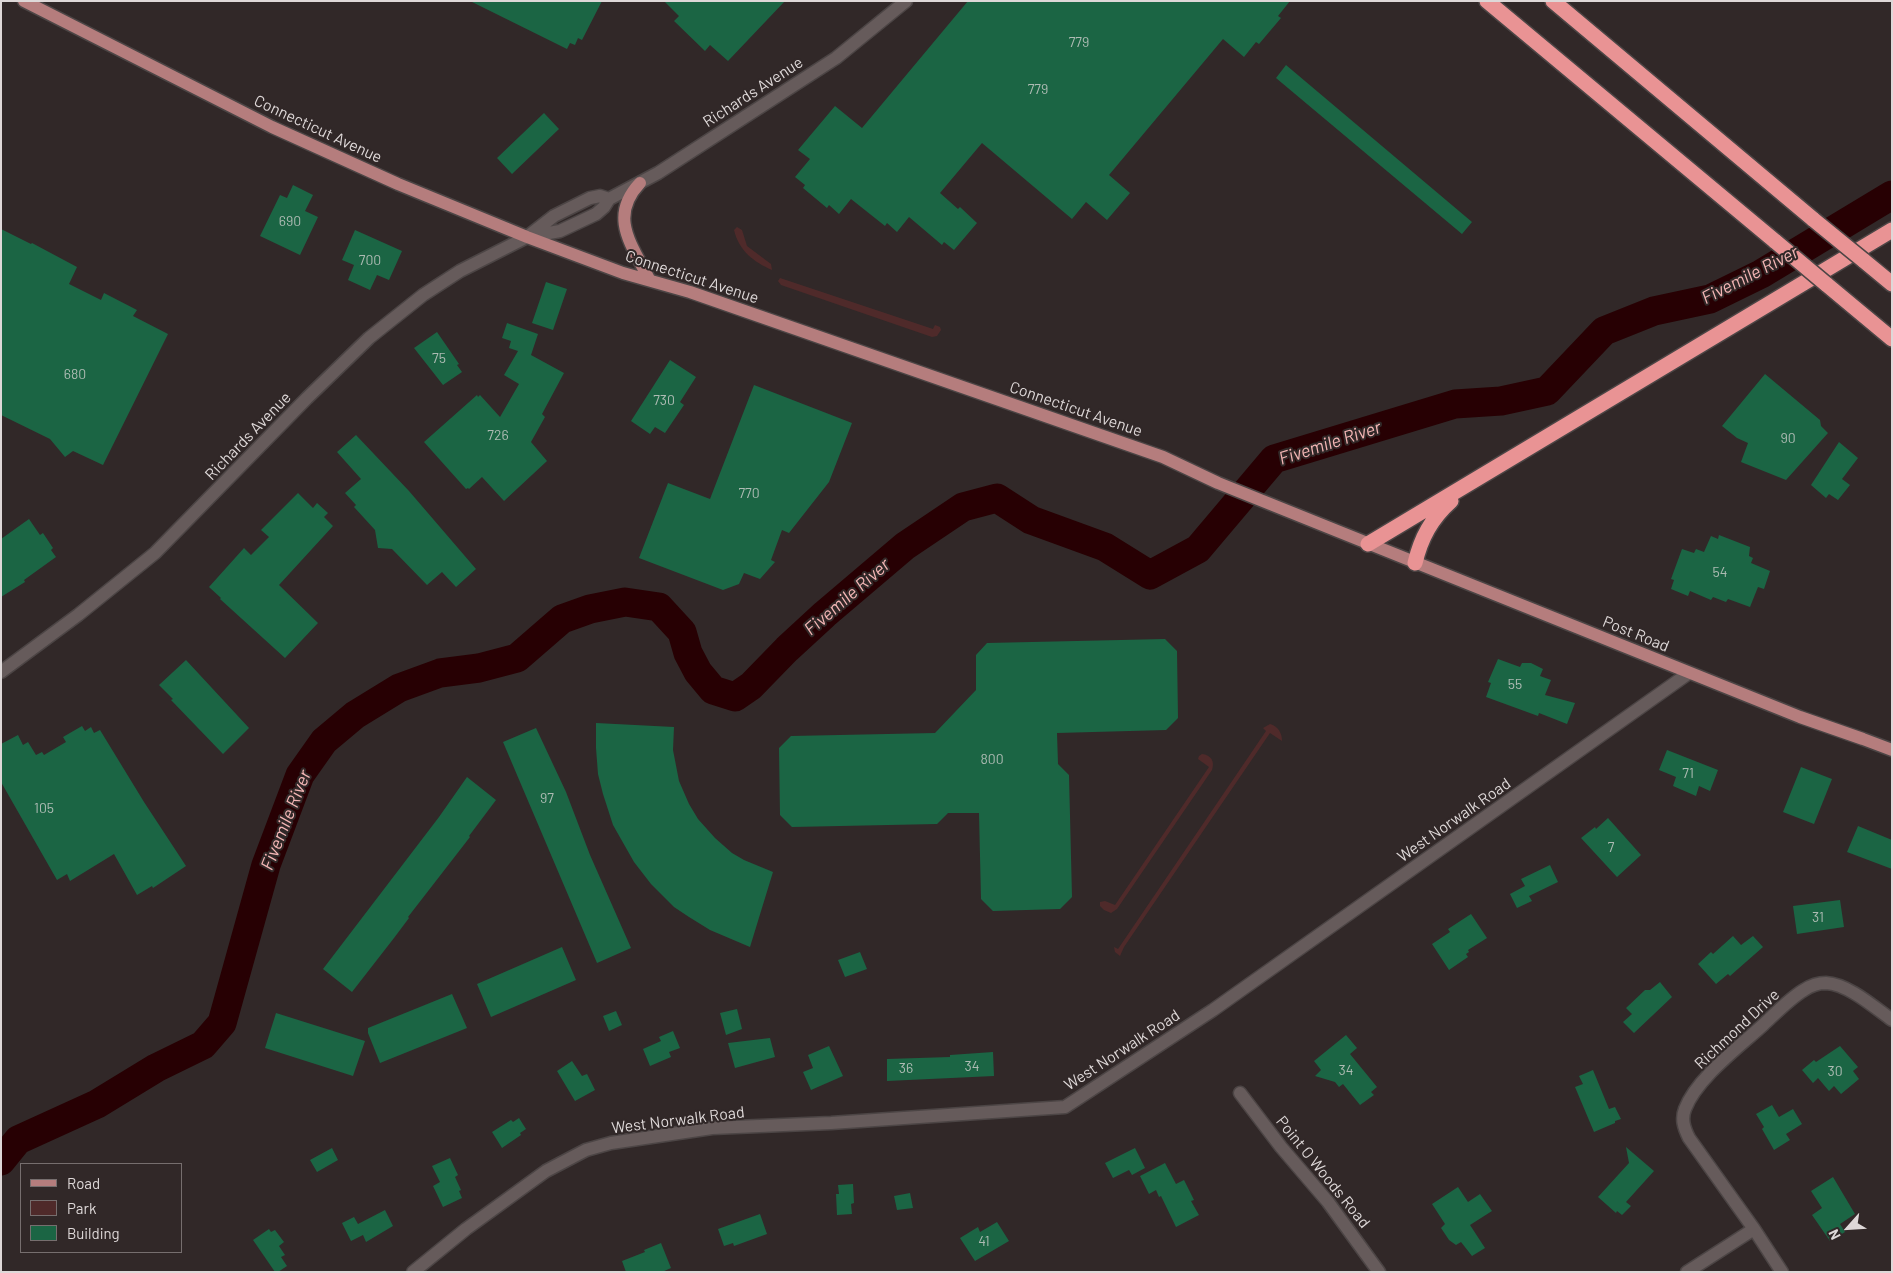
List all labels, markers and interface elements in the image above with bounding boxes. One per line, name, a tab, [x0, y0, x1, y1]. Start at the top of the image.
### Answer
house number: 779	[1069, 34, 1089, 50]
street label: Richards Avenue	[699, 53, 807, 131]
house number: 779	[1028, 81, 1048, 97]
street label: Connecticut Avenue	[251, 91, 385, 167]
house number: 690	[279, 213, 301, 229]
water label: Fivemile River	[1698, 241, 1802, 309]
street label: Connecticut Avenue	[623, 246, 761, 308]
house number: 700	[359, 252, 381, 268]
house number: 75	[432, 350, 446, 366]
house number: 680	[64, 366, 86, 382]
street label: Connecticut Avenue	[1007, 377, 1145, 441]
street label: Richards Avenue	[201, 388, 295, 484]
house number: 730	[653, 392, 675, 408]
water label: Fivemile River	[1276, 416, 1384, 470]
house number: 726	[487, 427, 509, 443]
house number: 90	[1780, 430, 1796, 446]
house number: 770	[738, 485, 760, 501]
water label: Fivemile River	[800, 554, 894, 640]
house number: 54	[1713, 564, 1727, 580]
street label: Post Road	[1600, 612, 1672, 656]
house number: 55	[1508, 676, 1522, 692]
house number: 800	[980, 751, 1004, 767]
house number: 71	[1682, 765, 1694, 781]
water label: Fivemile River	[256, 767, 316, 873]
street label: West Norwalk Road	[1394, 774, 1514, 866]
house number: 97	[540, 790, 554, 806]
house number: 105	[34, 800, 54, 816]
house number: 7	[1608, 839, 1614, 855]
house number: 31	[1812, 909, 1824, 925]
street label: Richmond Drive	[1691, 985, 1783, 1073]
street label: West Norwalk Road	[1061, 1005, 1183, 1095]
house number: 34	[965, 1058, 979, 1074]
house number: 36	[899, 1060, 913, 1076]
house number: 34	[1339, 1062, 1353, 1078]
house number: 30	[1827, 1063, 1843, 1079]
street label: West Norwalk Road	[610, 1102, 746, 1138]
street label: Point O Woods Road	[1272, 1112, 1374, 1232]
legend	[20, 1163, 182, 1253]
text: Road	[67, 1174, 100, 1192]
text: Park	[67, 1199, 96, 1217]
north arrow	[1823, 1203, 1873, 1253]
text: Building	[67, 1224, 120, 1242]
text: N	[1824, 1227, 1844, 1243]
house number: 41	[978, 1233, 990, 1249]

